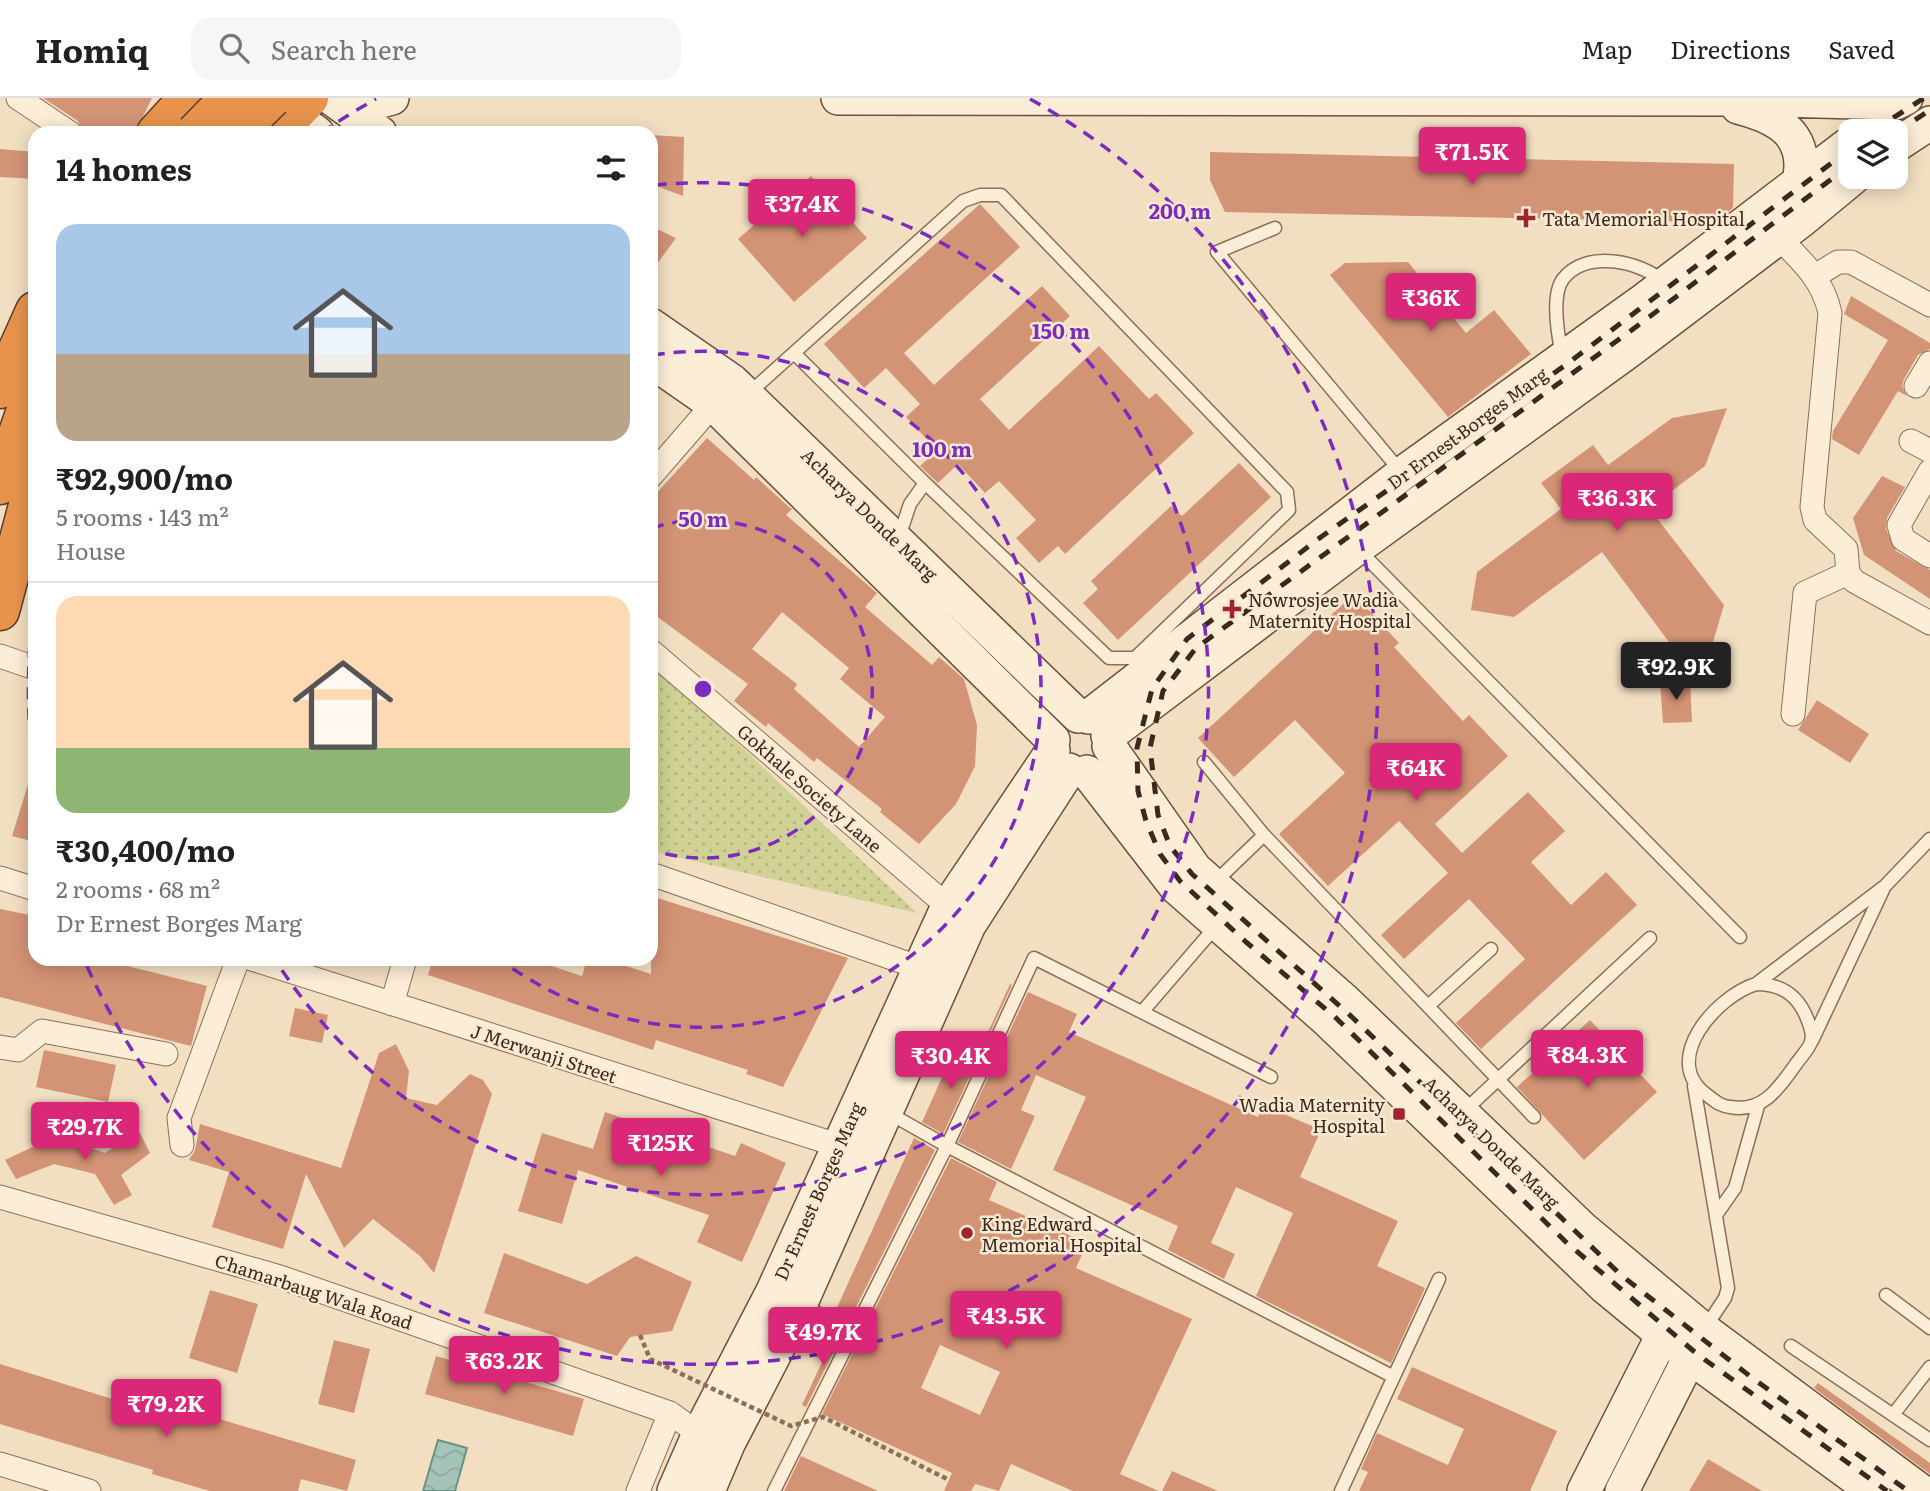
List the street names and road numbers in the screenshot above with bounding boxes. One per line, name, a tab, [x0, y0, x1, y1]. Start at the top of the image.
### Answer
street label: Dr Ernest Borges Marg	[1381, 360, 1554, 496]
street label: Acharya Donde Marg	[796, 441, 945, 587]
street label: Gokhale Society Lane	[732, 718, 888, 858]
street label: J Merwanji Street	[467, 1017, 621, 1090]
street label: Acharya Donde Marg	[1418, 1069, 1567, 1215]
street label: Dr Ernest Borges Marg	[766, 1097, 870, 1284]
street label: Chamarbaug Wala Road	[212, 1246, 416, 1336]

